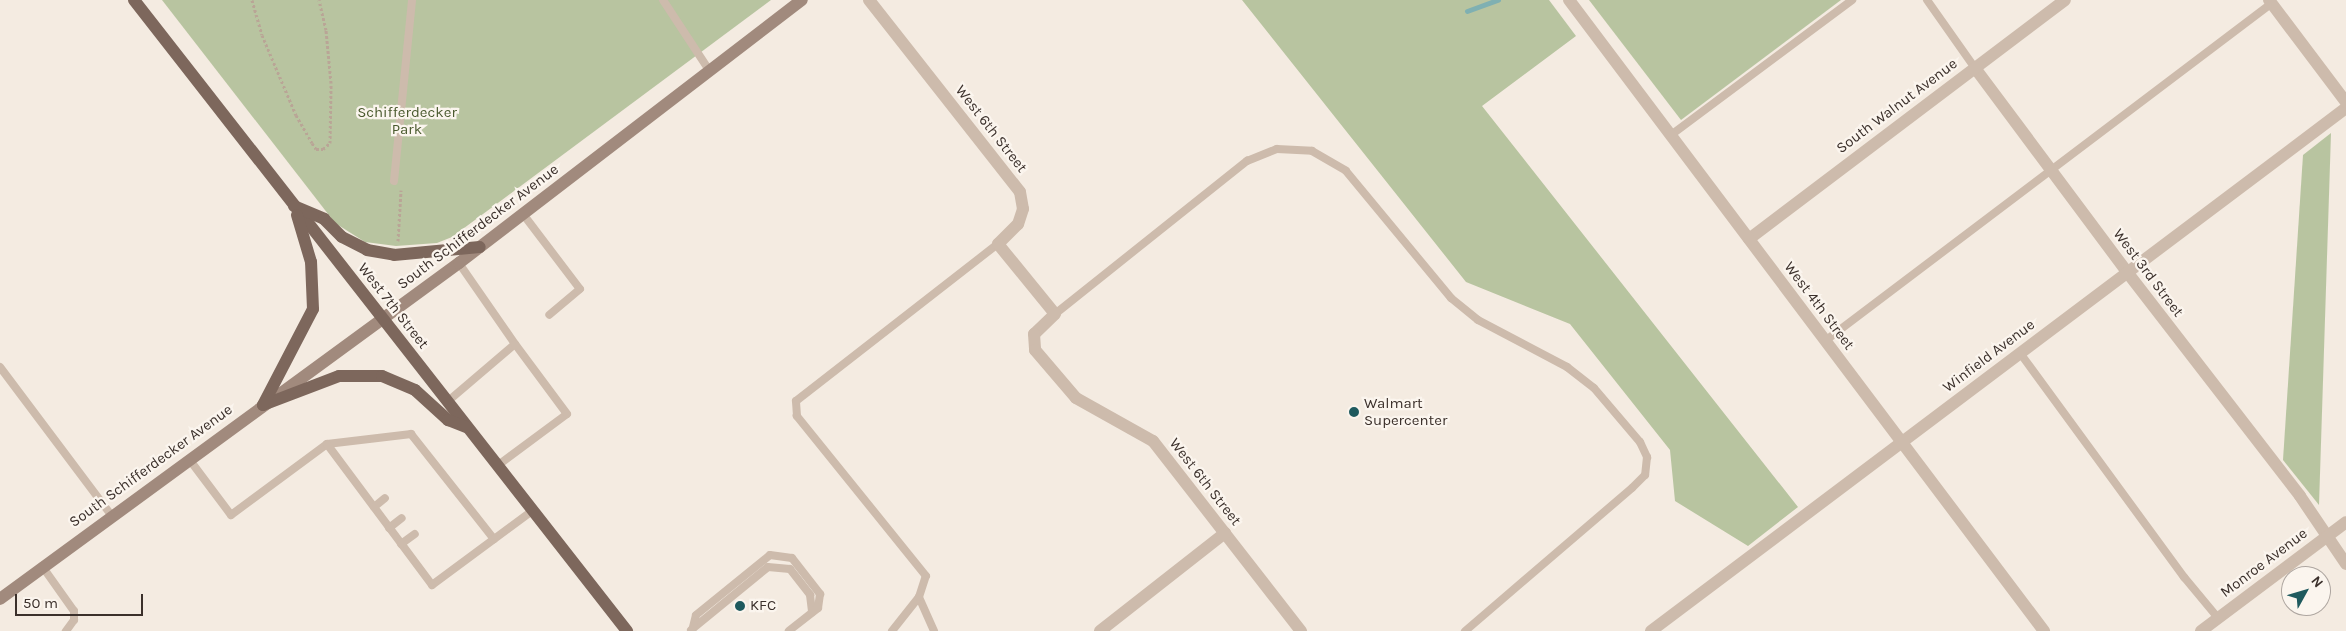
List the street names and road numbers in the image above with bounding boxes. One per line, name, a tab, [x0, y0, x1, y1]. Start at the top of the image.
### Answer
street label: South Walnut Avenue	[1833, 55, 1961, 157]
street label: West 6th Street	[951, 82, 1031, 176]
street label: South Schifferdecker Avenue	[394, 160, 562, 294]
street label: West 3rd Street	[2109, 225, 2187, 321]
street label: West 4th Street	[1780, 258, 1858, 354]
street label: West 7th Street	[354, 259, 432, 353]
street label: Winfield Avenue	[1940, 316, 2038, 396]
street label: South Schifferdecker Avenue	[66, 401, 236, 531]
street label: West 6th Street	[1165, 435, 1245, 529]
street label: Monroe Avenue	[2217, 524, 2311, 602]

